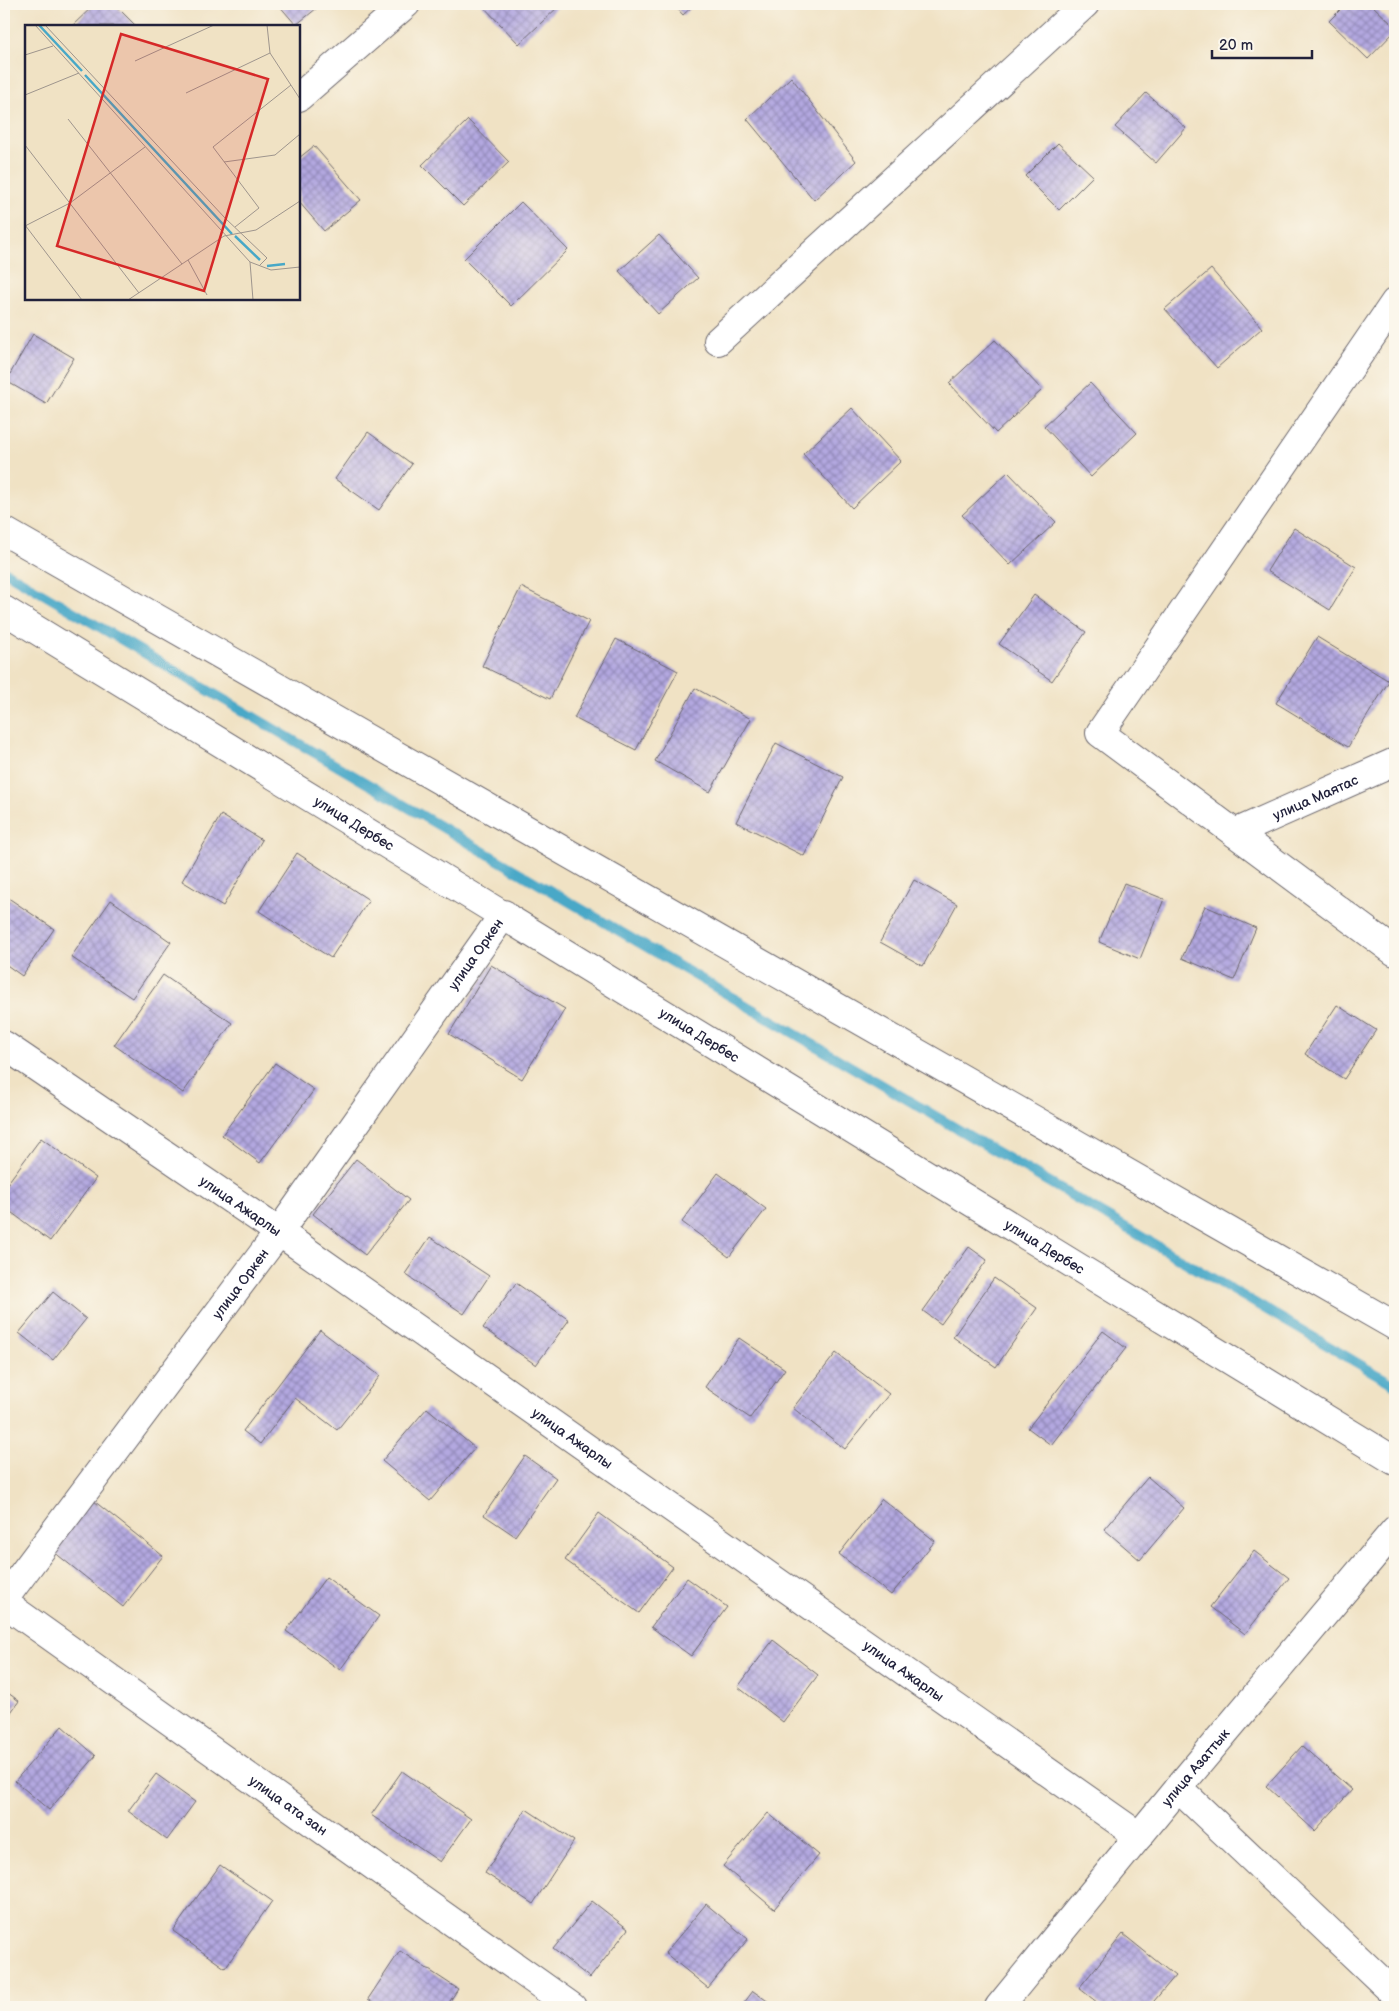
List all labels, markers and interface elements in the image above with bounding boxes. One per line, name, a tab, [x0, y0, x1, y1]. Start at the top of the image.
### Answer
inset map	[25, 25, 300, 300]
scale bar	[1212, 28, 1312, 60]
text: 20 m	[1219, 36, 1253, 55]
street label: улица Маятас	[1270, 771, 1361, 824]
street label: улица Дербес	[311, 792, 397, 854]
street label: улица Оркен	[444, 915, 507, 993]
street label: улица Дербес	[656, 1004, 743, 1066]
street label: улица Ажарлы	[197, 1172, 284, 1239]
street label: улица Дербес	[1002, 1216, 1088, 1278]
street label: улица Оркен	[208, 1245, 272, 1322]
street label: улица Ажарлы	[529, 1404, 616, 1472]
street label: улица Ажарлы	[860, 1637, 947, 1705]
street label: улица Азаттык	[1158, 1724, 1233, 1810]
street label: улица ата зан	[246, 1772, 331, 1839]

